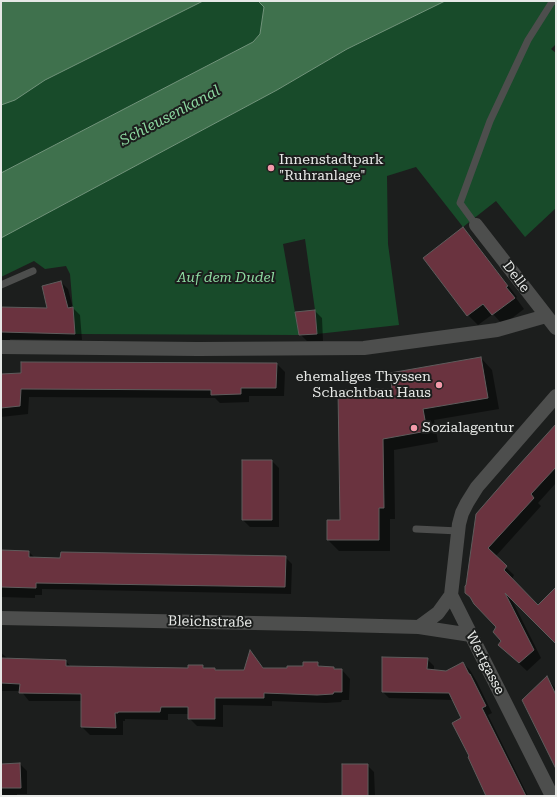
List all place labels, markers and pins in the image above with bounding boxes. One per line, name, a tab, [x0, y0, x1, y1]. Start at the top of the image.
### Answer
place label: Innenstadtpark "Ruhranlage"	[279, 152, 384, 184]
marker: Innenstadtpark "Ruhranlage"	[266, 163, 276, 173]
place label: ehemaliges Thyssen Schachtbau Haus	[296, 369, 431, 402]
marker: ehemaliges Thyssen Schachtbau Haus	[434, 380, 444, 390]
place label: Sozialagentur	[422, 420, 514, 436]
marker: Sozialagentur	[409, 423, 419, 433]

